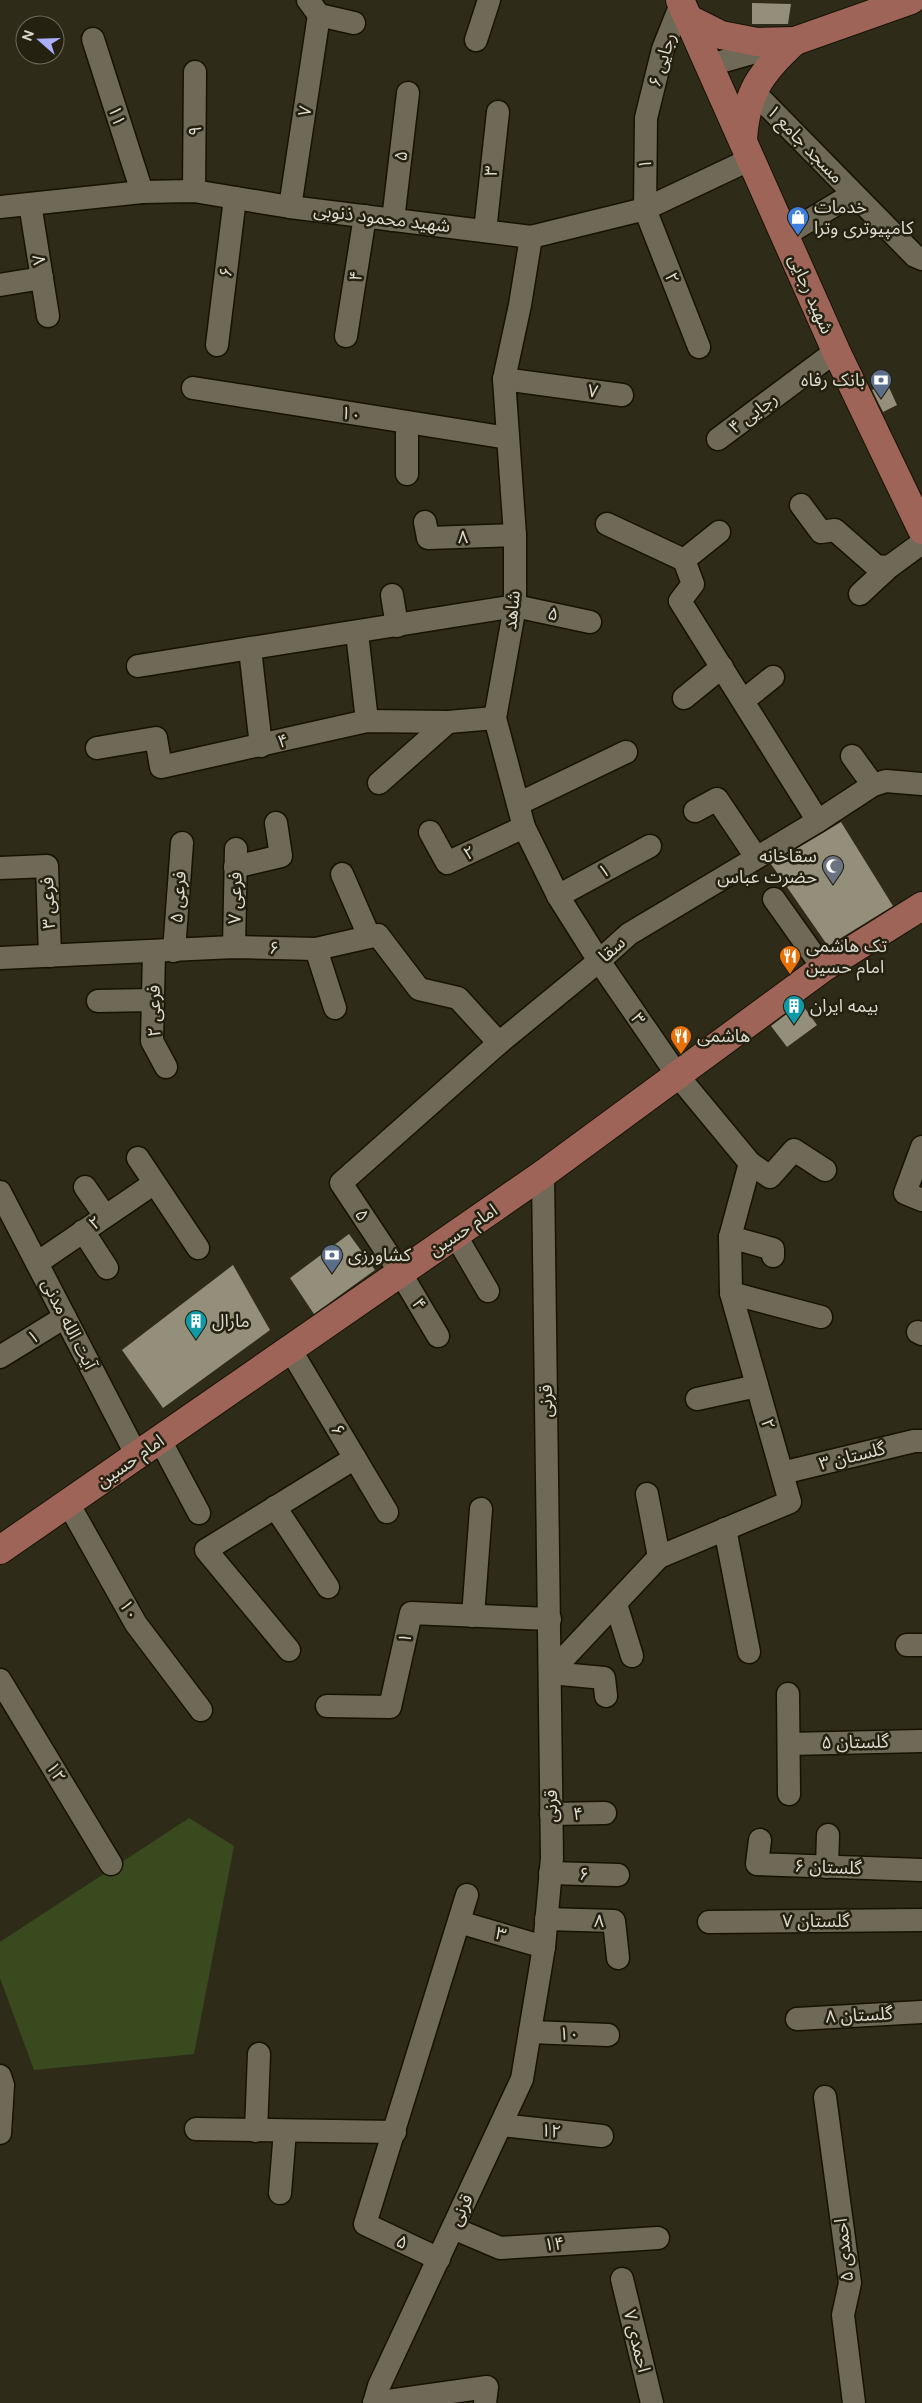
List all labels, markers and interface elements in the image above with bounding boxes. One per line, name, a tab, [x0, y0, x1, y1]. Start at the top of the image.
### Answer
north arrow	[15, 15, 65, 65]
text: N	[18, 28, 38, 43]
street label: رجایی ۶	[642, 30, 682, 90]
street label: مسجد جامع ۱	[760, 100, 849, 190]
street label: ۱۱	[102, 102, 132, 130]
street label: ۷	[292, 104, 318, 118]
street label: ۹	[183, 126, 207, 136]
street label: ۵	[388, 149, 414, 163]
street label: ۱	[633, 159, 657, 169]
street label: ۳	[479, 165, 503, 177]
place label: خدمات کامپیوتری وترا	[814, 195, 914, 240]
street label: شهید محمود ذنوبی	[312, 198, 452, 238]
shop icon: خدمات کامپیوتری وترا	[786, 205, 810, 236]
street label: شهید رجایی	[783, 250, 839, 338]
street label: ۸	[26, 253, 52, 267]
street label: ۶	[213, 265, 239, 279]
street label: ۴	[343, 269, 369, 283]
street label: ۲	[659, 269, 685, 287]
place label: بانک رفاه	[801, 368, 865, 392]
bank icon: بانک رفاه	[869, 368, 893, 399]
street label: ۷	[586, 378, 600, 404]
street label: رجایی ۴	[724, 387, 782, 439]
street label: ۱۰	[339, 401, 363, 427]
street label: ۸	[457, 525, 469, 549]
street label: شاهد	[498, 589, 526, 631]
street label: ۵	[545, 601, 561, 627]
street label: ۴	[275, 728, 291, 754]
street label: ۲	[459, 840, 479, 866]
place label: سقاخانه حضرت عباس	[717, 844, 817, 889]
mosque icon: سقاخانه حضرت عباس	[821, 854, 845, 885]
street label: ۱	[594, 858, 614, 884]
street label: فرعی ۵	[164, 870, 192, 924]
street label: فرعی ۷	[223, 872, 247, 924]
street label: فرعی ۳	[35, 877, 61, 929]
street label: سقا	[593, 931, 631, 967]
place label: تک هاشمی امام حسین	[806, 934, 887, 981]
street label: ۶	[268, 936, 280, 960]
restaurant icon: تک هاشمی امام حسین	[778, 944, 802, 975]
street label: فرعی ۲	[142, 985, 166, 1037]
building icon: بیمه ایران	[782, 994, 806, 1025]
place label: بیمه ایران	[810, 994, 878, 1018]
street label: ۳	[625, 1008, 651, 1030]
restaurant icon: هاشمی	[669, 1024, 693, 1055]
place label: هاشمی	[697, 1024, 750, 1048]
street label: امام حسین	[424, 1198, 503, 1263]
street label: ۵	[349, 1204, 375, 1226]
street label: ۲	[84, 1210, 106, 1236]
bank icon: کشاورزی	[320, 1243, 344, 1274]
place label: کشاورزی	[348, 1243, 411, 1267]
street label: آیت الله مدنی	[36, 1274, 103, 1374]
street label: ۴	[406, 1293, 432, 1315]
building icon: مارال	[184, 1309, 208, 1340]
place label: مارال	[212, 1309, 250, 1333]
street label: ۱	[22, 1324, 44, 1350]
street label: قرنی	[534, 1384, 558, 1418]
street label: ۲	[755, 1416, 781, 1432]
street label: ۶	[325, 1419, 351, 1441]
street label: امام حسین	[91, 1429, 170, 1495]
street label: گلستان ۳	[816, 1436, 888, 1476]
street label: ۱۰	[113, 1595, 145, 1625]
street label: ۱	[392, 1630, 418, 1646]
street label: گلستان ۵	[821, 1729, 890, 1755]
street label: ۱۲	[40, 1757, 72, 1787]
street label: قرنی	[539, 1790, 563, 1822]
street label: ۴	[573, 1802, 583, 1826]
street label: گلستان ۶	[794, 1854, 863, 1880]
street label: ۶	[579, 1862, 589, 1886]
street label: ۸	[593, 1909, 605, 1933]
street label: گلستان ۷	[782, 1909, 850, 1933]
street label: ۳	[493, 1921, 509, 1947]
street label: گلستان ۸	[825, 2001, 894, 2029]
street label: ۱۰	[558, 2021, 580, 2047]
street label: ۱۲	[540, 2118, 562, 2144]
street label: قرنی	[443, 2190, 479, 2230]
street label: احمدی ۵	[829, 2217, 859, 2283]
street label: ۵	[392, 2229, 412, 2255]
street label: ۱۴	[543, 2231, 565, 2257]
street label: احمدی ۷	[618, 2307, 656, 2375]

